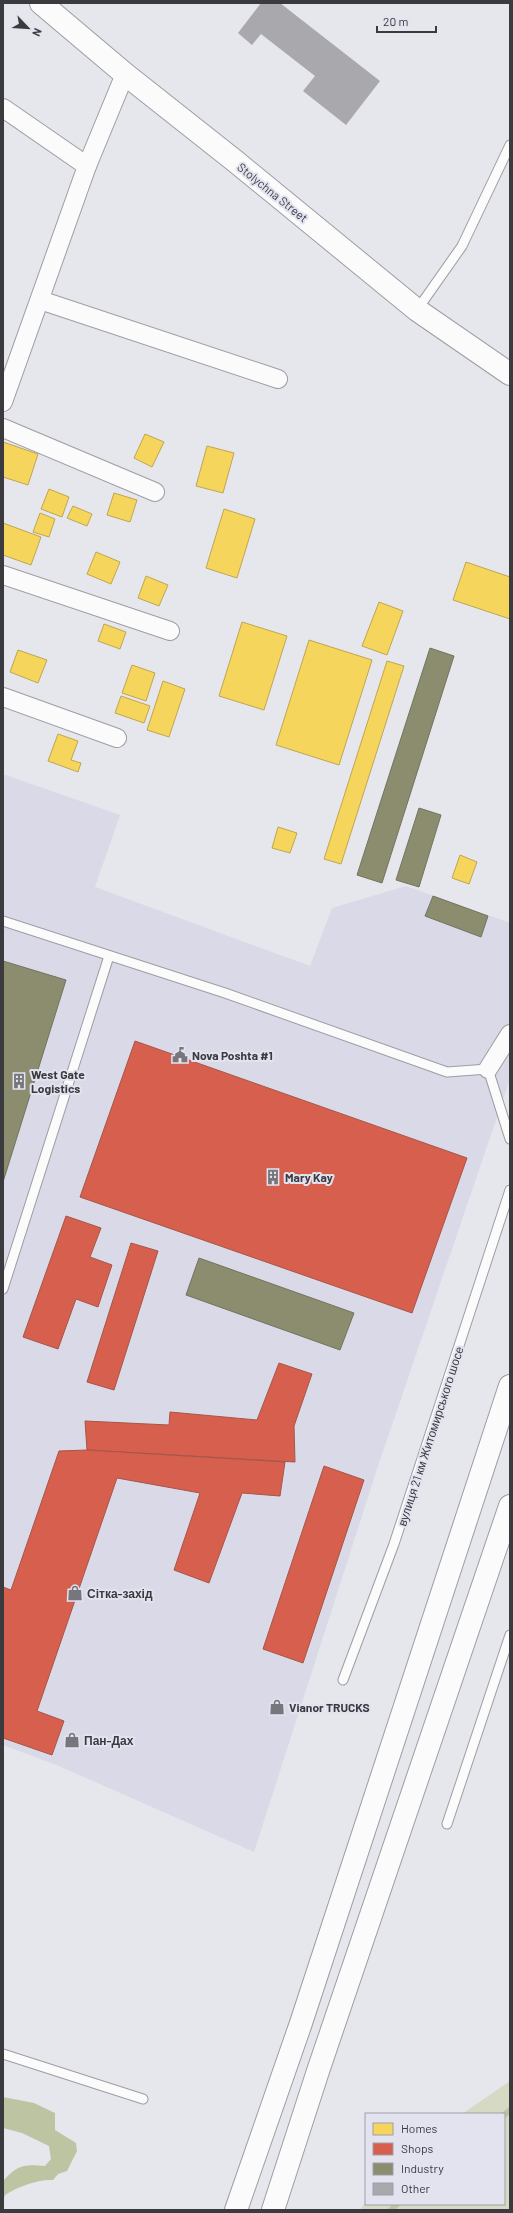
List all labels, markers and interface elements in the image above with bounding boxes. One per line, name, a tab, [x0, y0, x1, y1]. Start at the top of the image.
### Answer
north arrow	[8, 8, 48, 48]
scale bar	[377, 8, 436, 34]
text: 20 m	[383, 14, 409, 28]
text: N	[30, 26, 45, 39]
street label: Stolychna Street	[235, 159, 311, 225]
public building icon: Nova Poshta #1	[171, 1046, 189, 1064]
place label: Nova Poshta #1	[192, 1048, 273, 1062]
place label: West Gate Logistics	[31, 1067, 85, 1095]
building icon: West Gate Logistics	[10, 1072, 28, 1090]
building icon: Mary Kay	[264, 1168, 282, 1186]
place label: Mary Kay	[285, 1170, 333, 1184]
street label: вулиця 21 км Житомирського шосе	[394, 1344, 467, 1528]
shop icon: Сітка-захід	[66, 1584, 84, 1602]
place label: Сітка-захід	[87, 1586, 153, 1601]
shop icon: Vianor TRUCKS	[268, 1698, 286, 1716]
place label: Vianor TRUCKS	[289, 1700, 370, 1714]
shop icon: Пан-Дах	[63, 1731, 81, 1749]
place label: Пан-Дах	[84, 1733, 134, 1748]
legend	[365, 2113, 505, 2205]
text: Homes	[401, 2121, 438, 2135]
text: Shops	[401, 2141, 434, 2155]
text: Industry	[401, 2161, 444, 2175]
text: Other	[401, 2181, 431, 2195]

